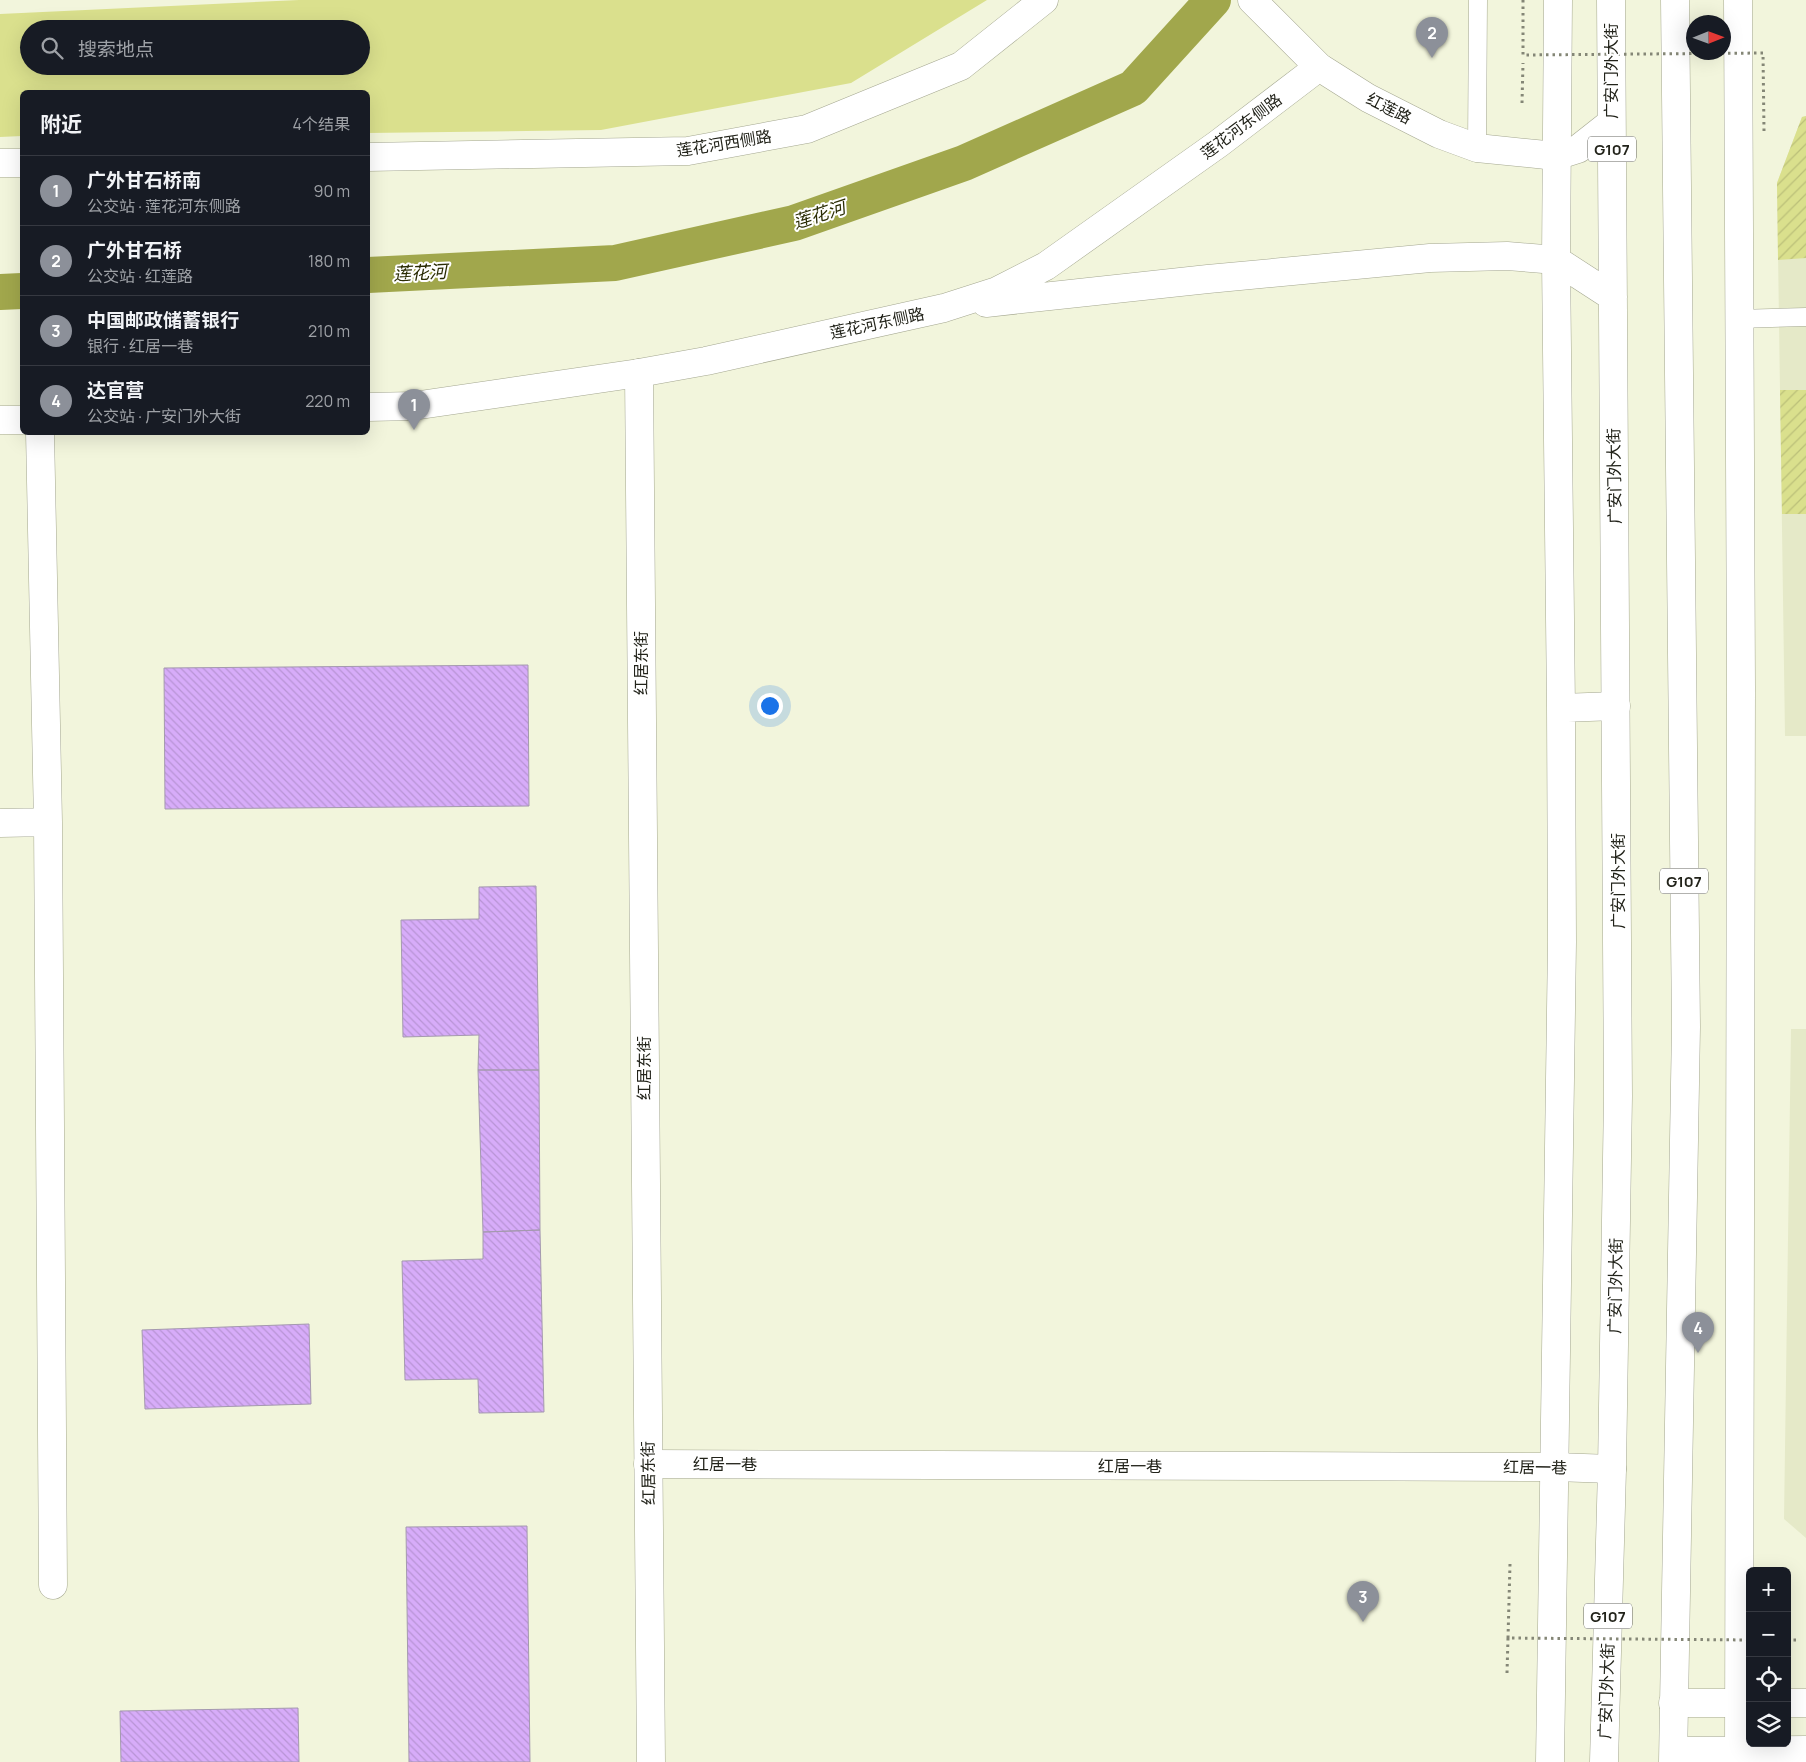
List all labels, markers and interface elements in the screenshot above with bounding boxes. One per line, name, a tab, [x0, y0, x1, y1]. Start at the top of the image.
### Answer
north arrow	[1686, 15, 1731, 60]
pin: 2	[1416, 17, 1448, 58]
search box	[20, 20, 370, 75]
street label: 广安门外大街	[1600, 23, 1622, 119]
icon: search	[38, 34, 66, 62]
text: 搜索地点	[78, 36, 154, 62]
street label: 红莲路	[1363, 87, 1415, 129]
street label: 莲花河东侧路	[1196, 88, 1286, 164]
text: 附近	[40, 110, 82, 138]
text: 4个结果	[293, 113, 350, 135]
street label: 莲花河西侧路	[675, 125, 773, 161]
road number: G107	[1588, 136, 1636, 162]
text: 广外甘石桥南	[87, 167, 201, 193]
text: 1	[52, 180, 60, 202]
text: 90 m	[314, 180, 350, 202]
water label: 莲花河	[790, 193, 851, 234]
text: 公交站 · 莲花河东侧路	[87, 195, 241, 217]
text: 广外甘石桥	[87, 237, 182, 263]
text: 2	[51, 250, 61, 272]
text: 180 m	[308, 250, 350, 272]
water label: 莲花河	[392, 258, 451, 285]
text: 公交站 · 红莲路	[87, 265, 193, 287]
street label: 莲花河东侧路	[828, 302, 926, 344]
text: 中国邮政储蓄银行	[87, 307, 239, 333]
text: 3	[51, 320, 61, 342]
text: 210 m	[308, 320, 350, 342]
text: 银行 · 红居一巷	[87, 335, 193, 357]
text: 达官营	[87, 377, 144, 403]
pin: 1	[398, 389, 430, 430]
text: 4	[51, 390, 61, 412]
text: 220 m	[305, 390, 350, 412]
text: 公交站 · 广安门外大街	[87, 405, 241, 427]
street label: 广安门外大街	[1602, 428, 1626, 524]
street label: 红居东街	[630, 631, 652, 695]
your location	[757, 693, 783, 719]
street label: 广安门外大街	[1607, 833, 1629, 929]
road number: G107	[1660, 868, 1708, 894]
street label: 红居东街	[633, 1036, 655, 1100]
street label: 广安门外大街	[1603, 1238, 1627, 1334]
pin: 4	[1682, 1312, 1714, 1353]
street label: 红居东街	[636, 1441, 660, 1505]
street label: 红居一巷	[693, 1453, 757, 1475]
street label: 红居一巷	[1098, 1455, 1162, 1477]
street label: 红居一巷	[1503, 1455, 1567, 1479]
map controls	[1746, 1567, 1791, 1747]
button: +	[1746, 1567, 1791, 1612]
pin: 3	[1347, 1581, 1379, 1622]
road number: G107	[1584, 1604, 1632, 1628]
button: −	[1746, 1612, 1791, 1657]
street label: 广安门外大街	[1593, 1643, 1619, 1739]
button: locate	[1746, 1657, 1791, 1702]
button: layers	[1746, 1702, 1791, 1747]

